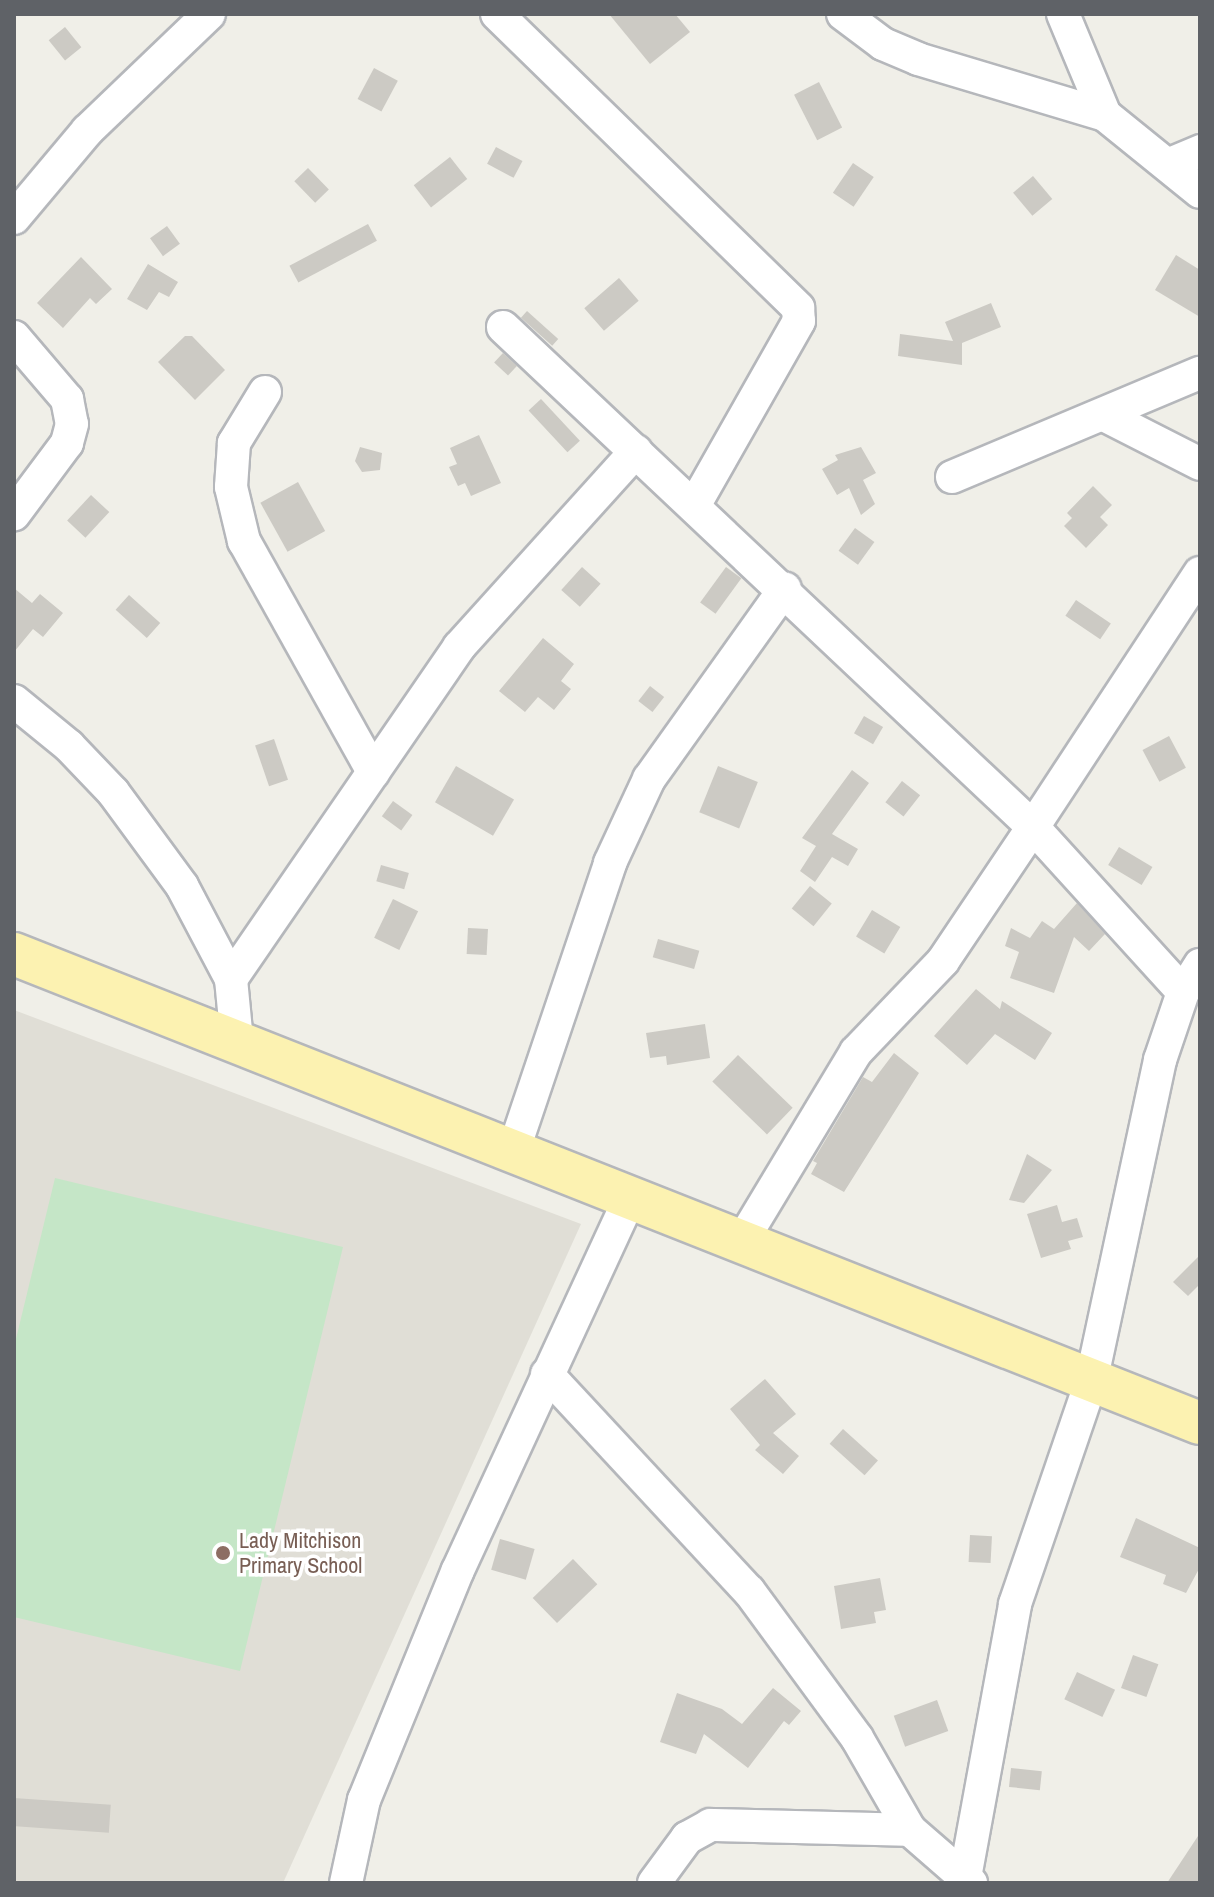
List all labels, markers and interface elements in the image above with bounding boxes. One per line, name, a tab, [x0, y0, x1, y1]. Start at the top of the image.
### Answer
place label: Lady Mitchison Primary School	[239, 1527, 362, 1578]
marker: Lady Mitchison Primary School	[214, 1544, 232, 1562]

